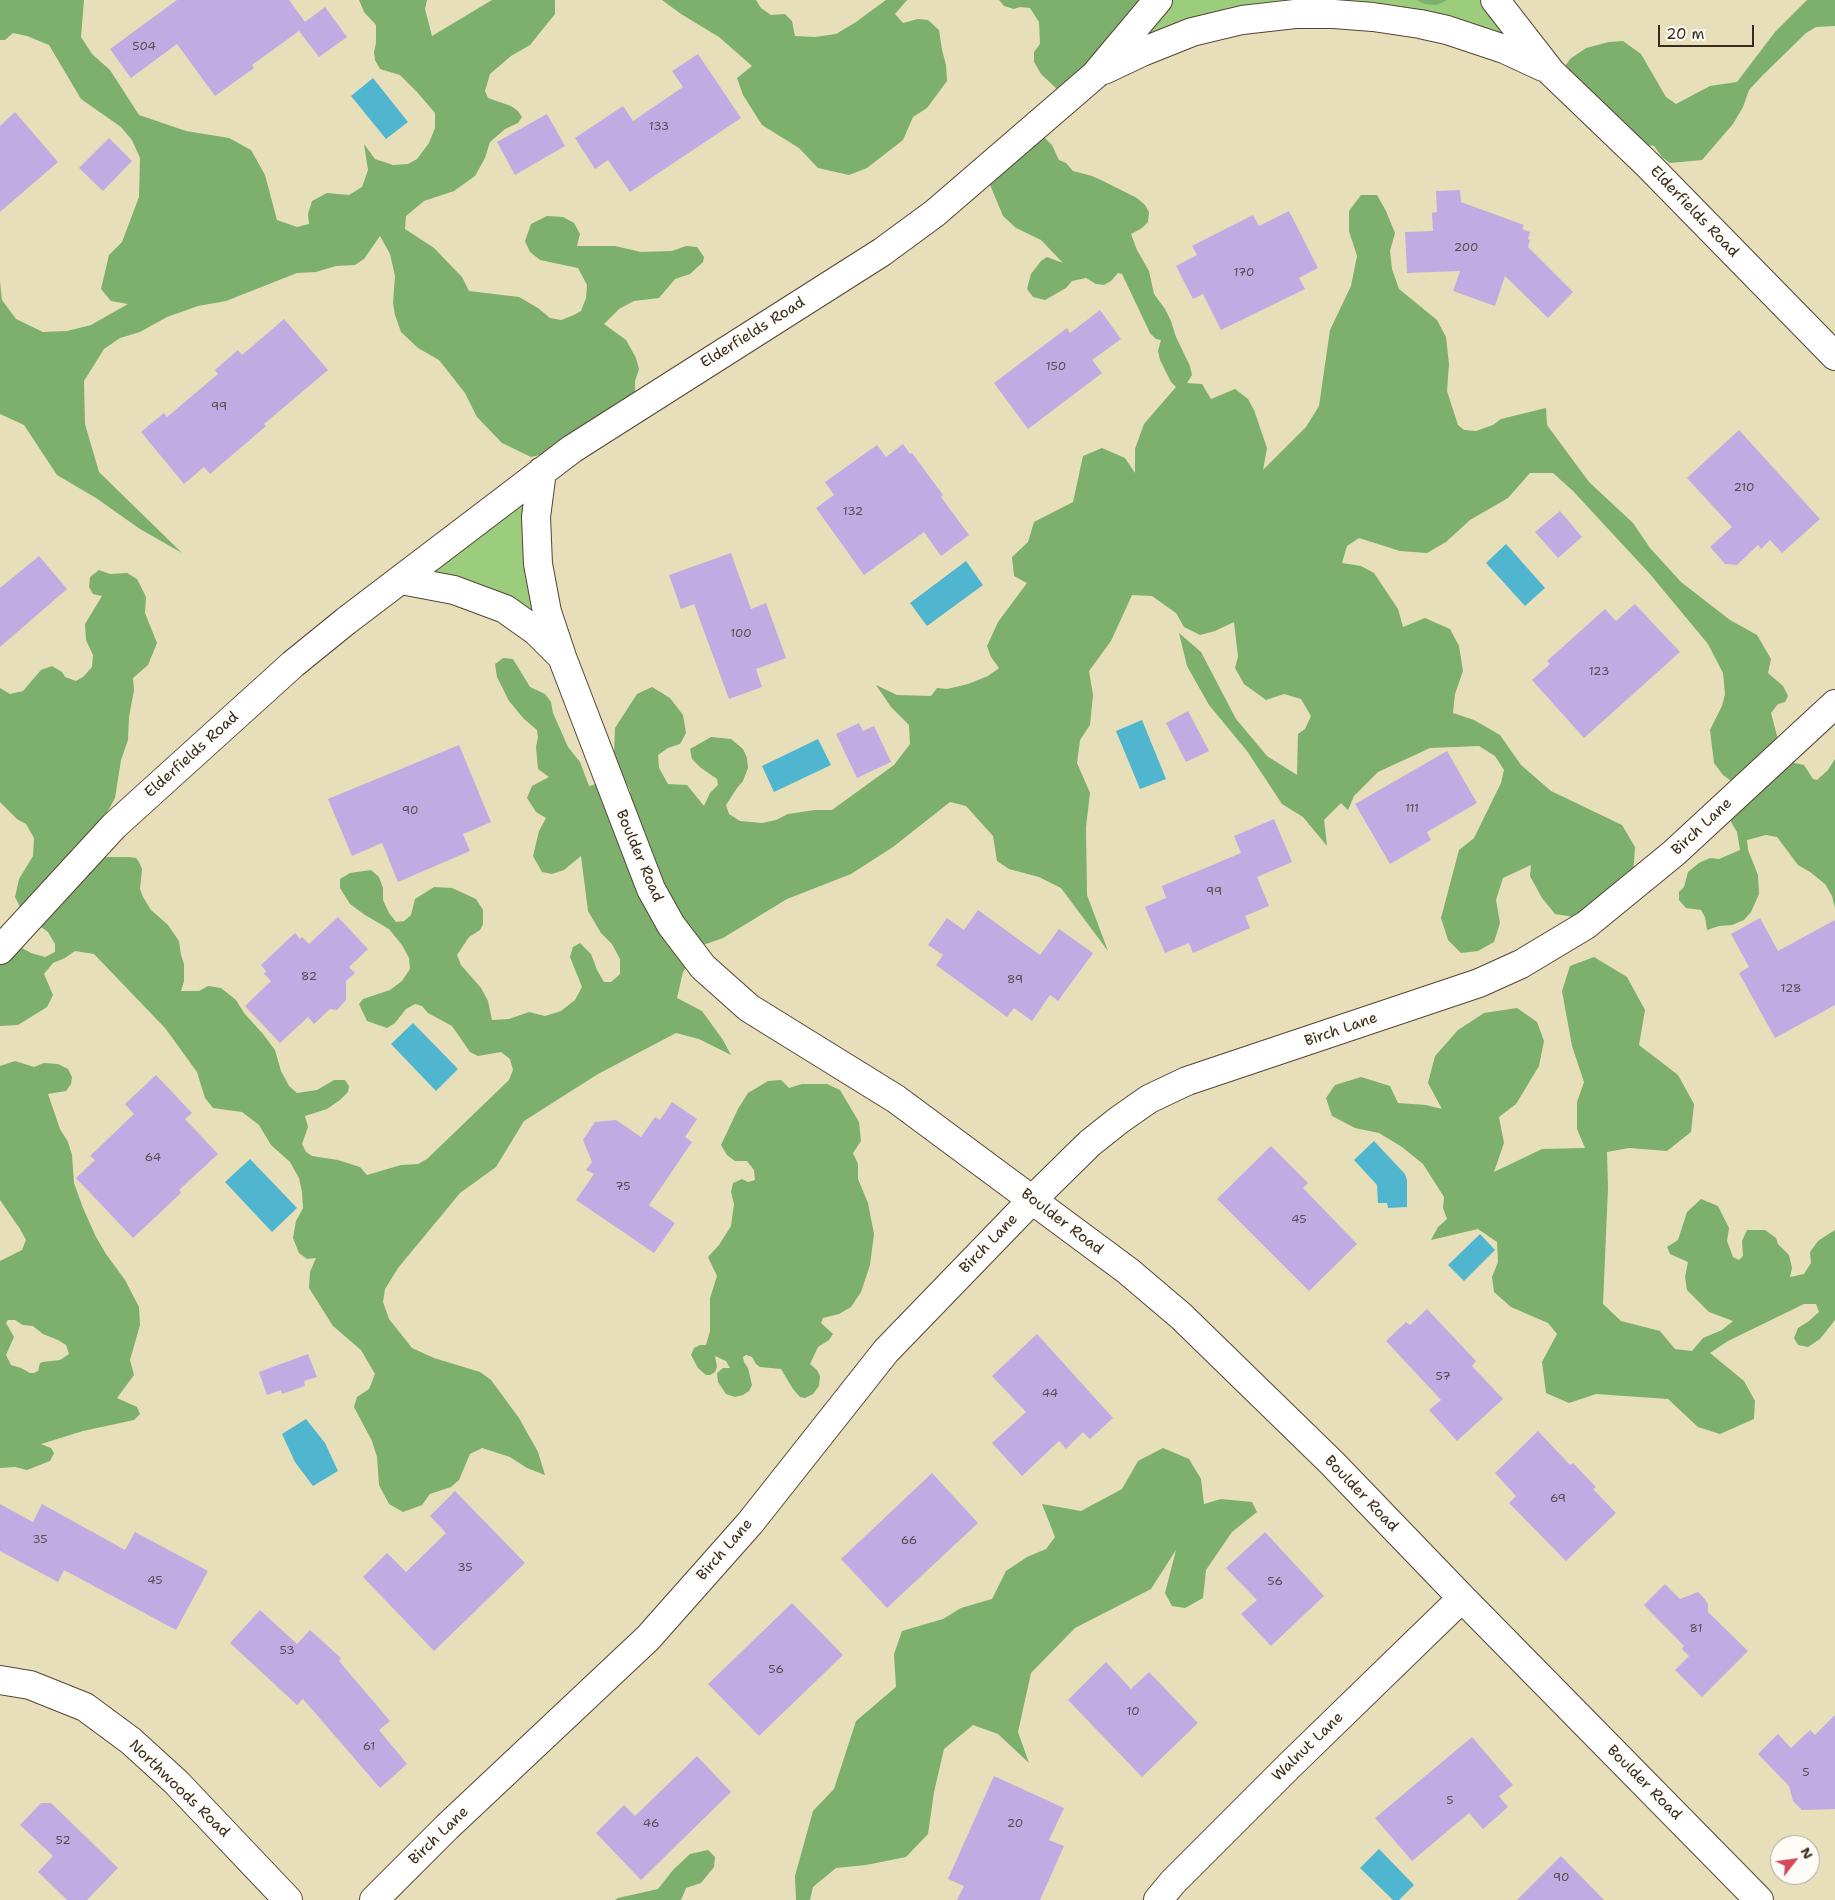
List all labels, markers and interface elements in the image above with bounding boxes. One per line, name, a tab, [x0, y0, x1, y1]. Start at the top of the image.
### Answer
scale bar	[1660, 15, 1756, 47]
text: 20 m	[1666, 24, 1705, 44]
house number: 504	[132, 40, 156, 54]
house number: 133	[649, 120, 669, 134]
street label: Elderfields Road	[1646, 163, 1742, 261]
house number: 200	[1454, 241, 1478, 255]
house number: 170	[1234, 266, 1254, 280]
street label: Elderfields Road	[697, 294, 809, 372]
house number: 150	[1046, 360, 1066, 374]
house number: 99	[211, 400, 227, 414]
house number: 210	[1734, 481, 1754, 495]
house number: 132	[843, 505, 863, 519]
house number: 100	[730, 627, 752, 641]
house number: 123	[1589, 665, 1609, 679]
street label: Elderfields Road	[141, 708, 243, 802]
street label: Birch Lane	[1668, 795, 1736, 859]
house number: 111	[1405, 802, 1419, 816]
house number: 90	[402, 804, 418, 818]
street label: Boulder Road	[611, 807, 667, 905]
house number: 99	[1206, 885, 1222, 899]
house number: 82	[301, 970, 317, 984]
house number: 89	[1007, 973, 1023, 987]
house number: 128	[1781, 982, 1801, 996]
street label: Birch Lane	[1302, 1009, 1380, 1051]
house number: 64	[145, 1151, 161, 1165]
house number: 75	[615, 1180, 631, 1194]
street label: Boulder Road	[1017, 1185, 1107, 1259]
street label: Birch Lane	[956, 1210, 1022, 1278]
house number: 45	[1291, 1213, 1307, 1227]
house number: 57	[1435, 1370, 1451, 1384]
house number: 44	[1042, 1387, 1058, 1401]
street label: Boulder Road	[1320, 1452, 1402, 1536]
house number: 69	[1550, 1492, 1566, 1506]
street label: Birch Lane	[693, 1515, 757, 1585]
house number: 35	[32, 1533, 48, 1547]
house number: 66	[901, 1534, 917, 1548]
house number: 35	[457, 1561, 473, 1575]
house number: 45	[147, 1574, 163, 1588]
house number: 56	[1267, 1575, 1283, 1589]
house number: 81	[1690, 1622, 1702, 1636]
house number: 53	[279, 1644, 295, 1658]
house number: 56	[768, 1663, 784, 1677]
house number: 10	[1126, 1705, 1140, 1719]
street label: Walnut Lane	[1269, 1709, 1347, 1785]
street label: Northwoods Road	[125, 1736, 233, 1842]
house number: 61	[363, 1740, 375, 1754]
street label: Boulder Road	[1603, 1742, 1685, 1824]
house number: 5	[1802, 1766, 1810, 1780]
house number: 5	[1446, 1794, 1454, 1808]
street label: Birch Lane	[405, 1803, 473, 1869]
house number: 46	[643, 1817, 659, 1831]
house number: 20	[1007, 1817, 1023, 1831]
house number: 52	[55, 1834, 71, 1848]
north arrow	[1770, 1835, 1820, 1885]
text: N	[1797, 1844, 1818, 1862]
house number: 90	[1553, 1871, 1569, 1885]

